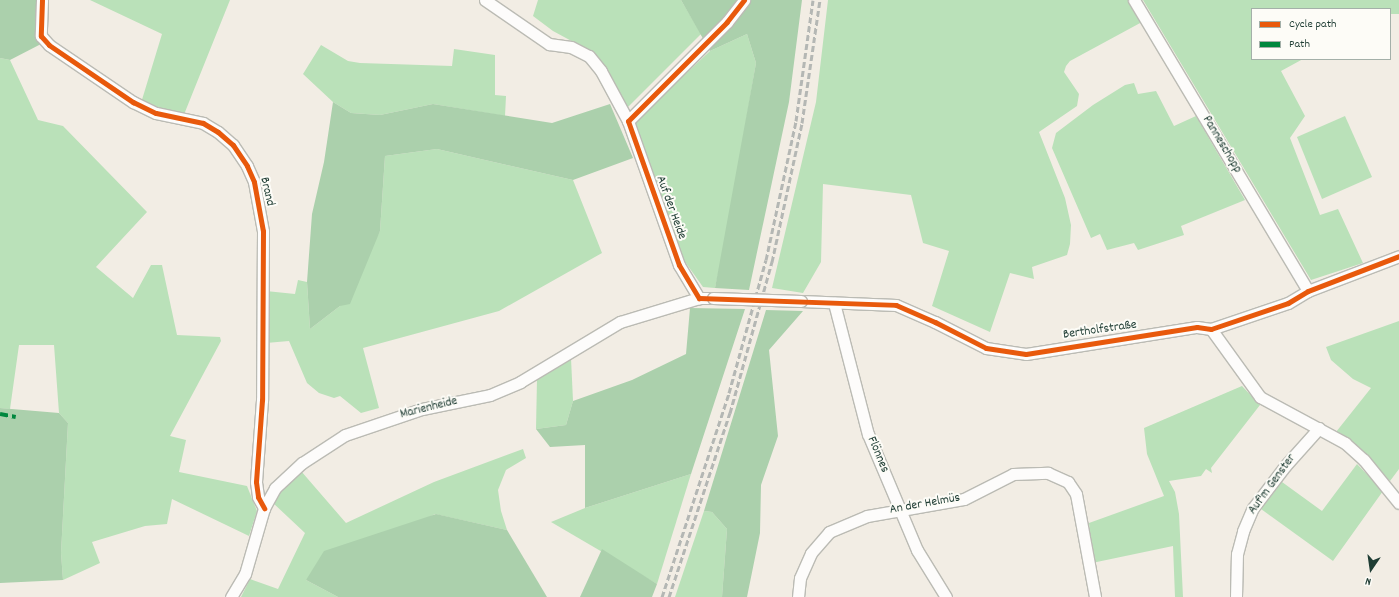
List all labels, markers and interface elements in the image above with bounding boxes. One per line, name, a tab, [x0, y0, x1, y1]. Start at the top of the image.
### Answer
legend	[1251, 8, 1391, 60]
text: Cycle path	[1289, 16, 1337, 33]
text: Path	[1289, 36, 1310, 53]
street label: Panneschopp	[1198, 113, 1244, 177]
street label: Auf der Heide	[651, 174, 689, 242]
street label: Brand	[255, 176, 277, 208]
street label: Bertholfstraße	[1062, 318, 1138, 344]
street label: Marienheide	[399, 394, 459, 424]
street label: Flönnes	[862, 435, 892, 475]
street label: Auf'm Genster	[1246, 452, 1300, 518]
street label: An der Helmüs	[889, 491, 961, 519]
north arrow	[1351, 549, 1391, 589]
text: N	[1364, 572, 1373, 589]

